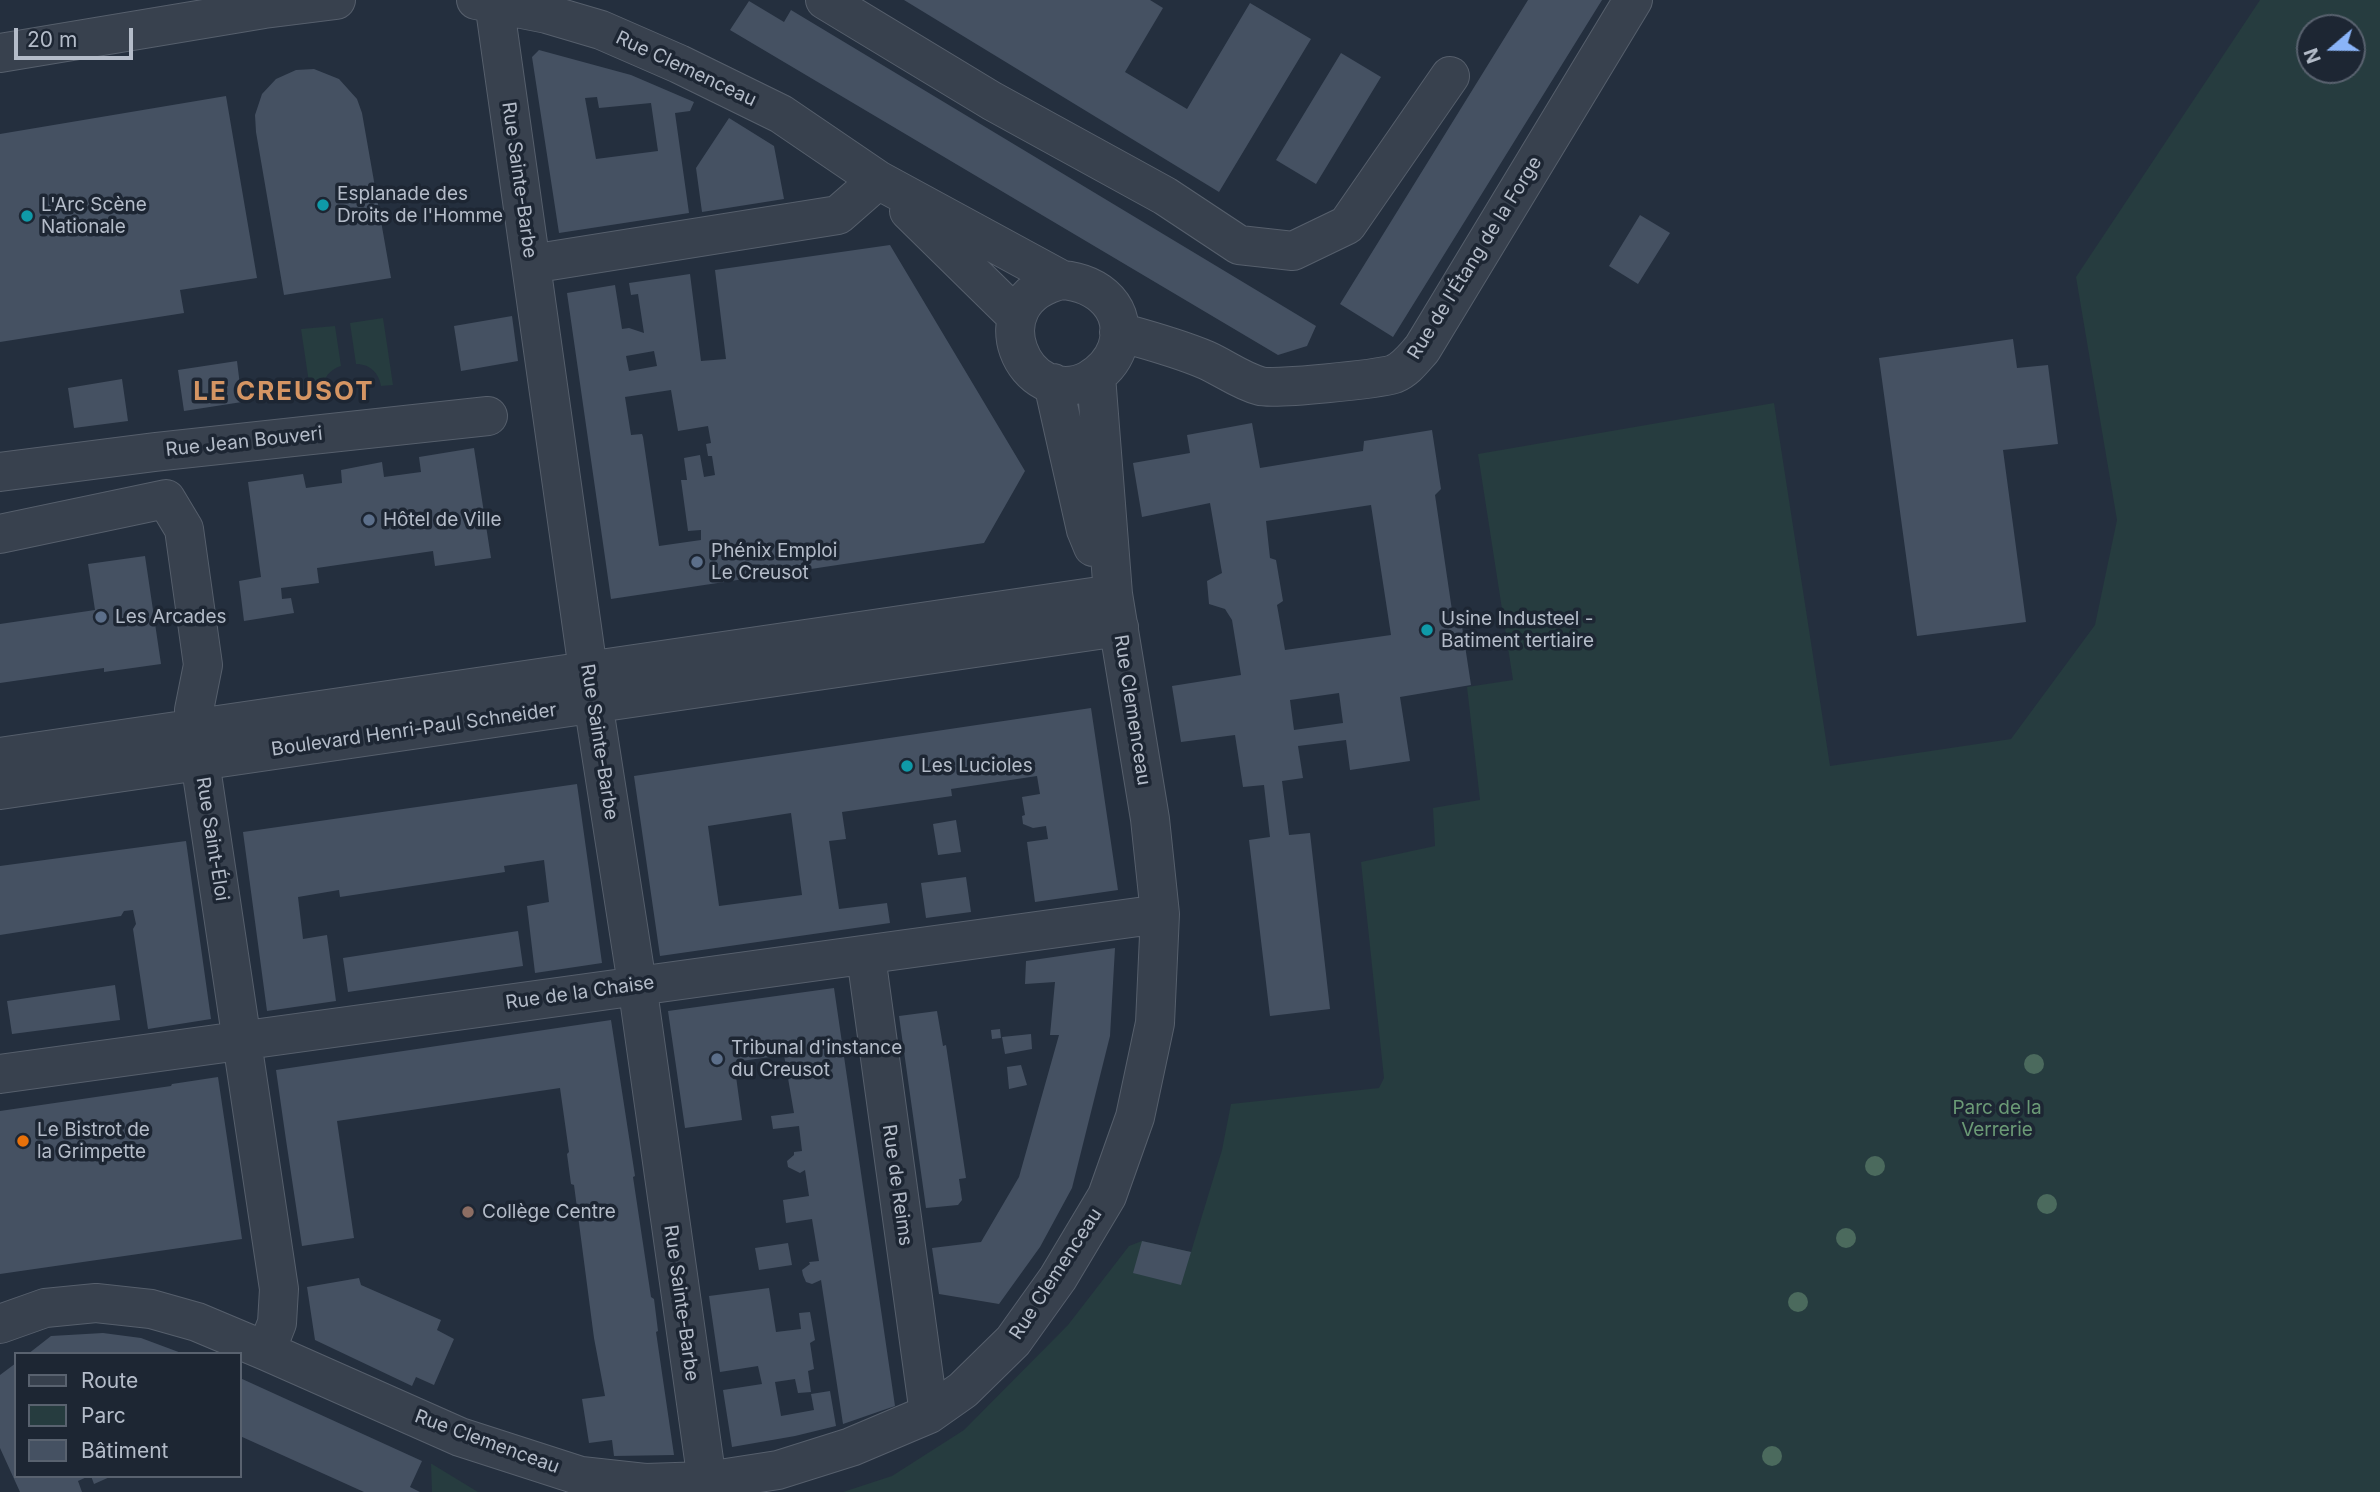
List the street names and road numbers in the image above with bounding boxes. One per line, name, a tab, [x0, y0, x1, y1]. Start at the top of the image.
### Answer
street label: Rue Clemenceau	[612, 26, 760, 112]
street label: Rue Sainte-Barbe	[497, 100, 541, 260]
street label: Rue de l'Étang de la Forge	[1403, 152, 1547, 364]
street label: Rue Jean Bouveri	[164, 422, 324, 462]
street label: Rue Clemenceau	[1109, 633, 1155, 787]
street label: Rue Sainte-Barbe	[575, 662, 623, 822]
street label: Boulevard Henri-Paul Schneider	[270, 699, 558, 761]
street label: Rue Saint-Éloi	[191, 775, 233, 903]
street label: Rue de la Chaise	[504, 971, 656, 1015]
street label: Rue de Reims	[877, 1123, 917, 1247]
street label: Rue Clemenceau	[1005, 1204, 1107, 1344]
street label: Rue Sainte-Barbe	[659, 1223, 703, 1383]
street label: Rue Clemenceau	[411, 1405, 563, 1479]

